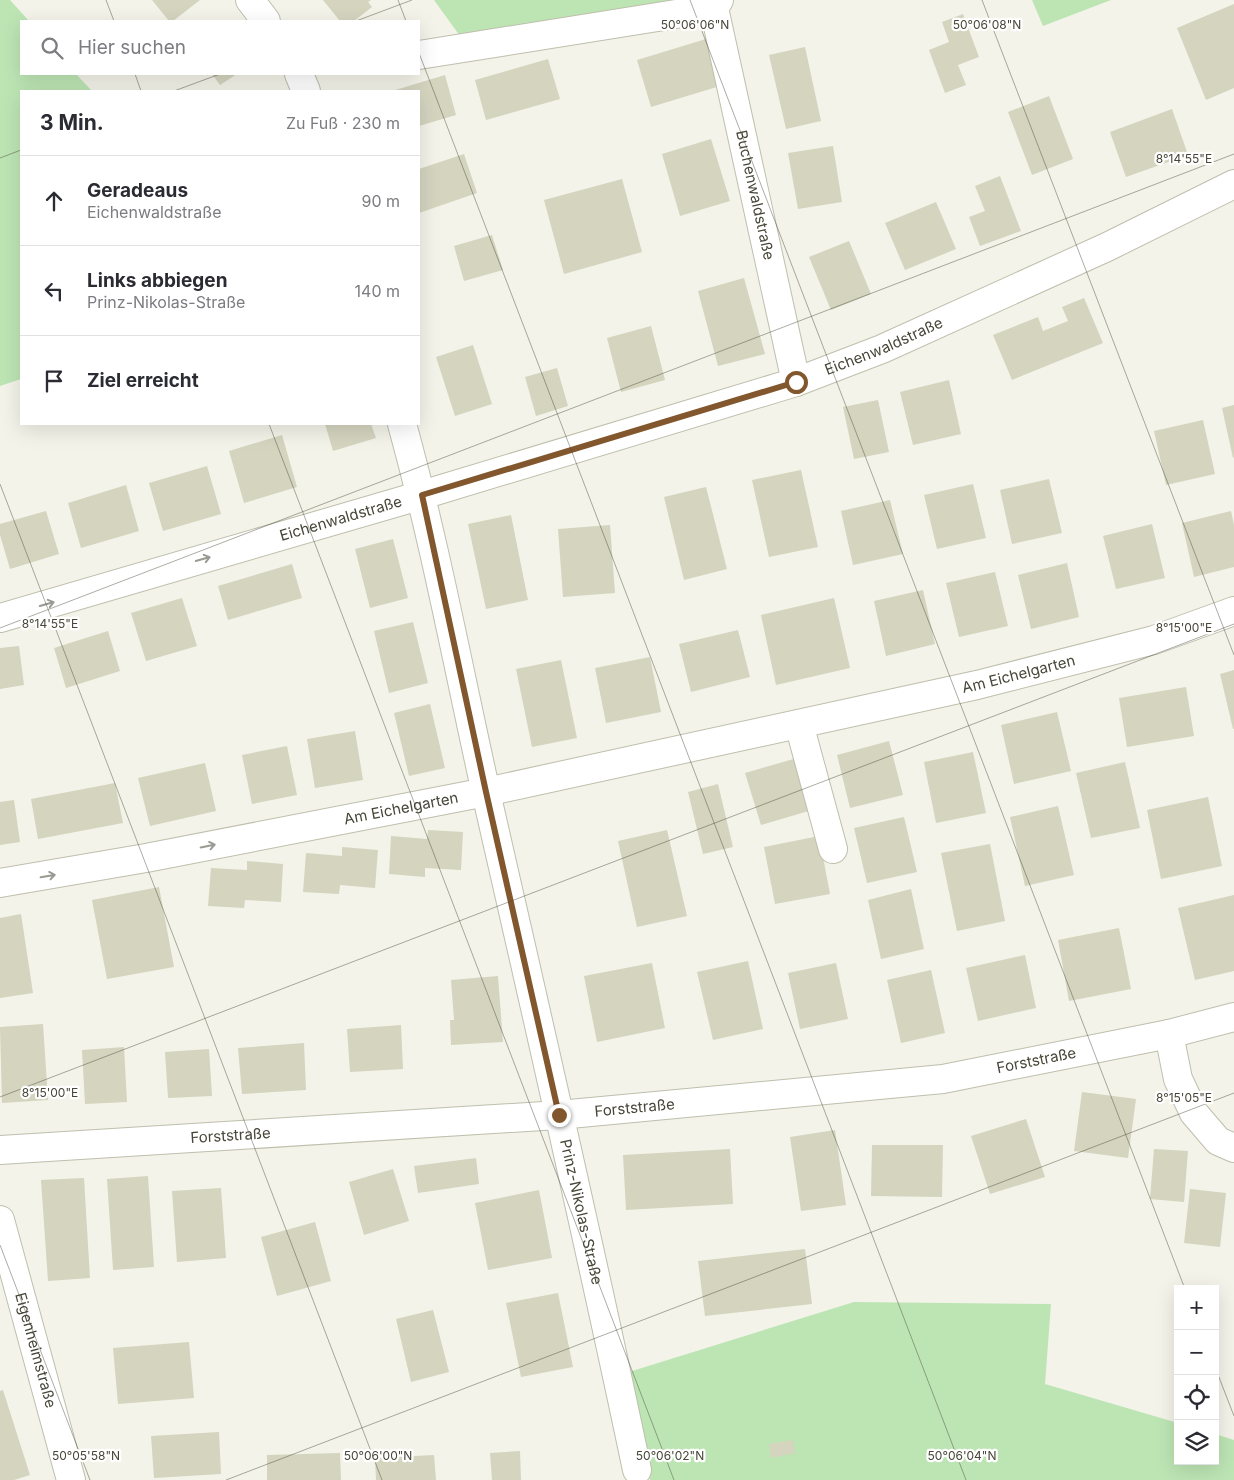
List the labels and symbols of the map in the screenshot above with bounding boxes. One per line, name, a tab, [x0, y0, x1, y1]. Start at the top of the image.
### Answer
text: 50°06'06"N	[661, 17, 729, 32]
text: 50°06'08"N	[953, 17, 1021, 32]
street label: Buchenwaldstraße	[732, 128, 779, 262]
text: 8°14'55"E	[1156, 151, 1212, 166]
street label: Eichenwaldstraße	[822, 313, 946, 379]
route start	[785, 371, 808, 394]
street label: Eichenwaldstraße	[277, 491, 404, 545]
one-way arrow	[194, 553, 210, 563]
one-way arrow	[38, 599, 54, 609]
text: 8°14'55"E	[22, 616, 78, 631]
text: 8°15'00"E	[1156, 620, 1212, 635]
street label: Am Eichelgarten	[960, 650, 1077, 697]
street label: Am Eichelgarten	[342, 788, 460, 828]
one-way arrow	[200, 841, 216, 851]
one-way arrow	[40, 870, 56, 880]
street label: Forststraße	[995, 1043, 1078, 1077]
text: 8°15'00"E	[22, 1085, 78, 1100]
text: 8°15'05"E	[1156, 1090, 1212, 1105]
street label: Forststraße	[594, 1094, 676, 1121]
route end	[548, 1104, 571, 1127]
street label: Forststraße	[190, 1123, 271, 1147]
street label: Prinz-Nikolas-Straße	[556, 1137, 607, 1286]
street label: Eigenheimstraße	[11, 1290, 61, 1410]
text: 50°05'58"N	[52, 1448, 120, 1463]
text: 50°06'00"N	[344, 1448, 412, 1463]
text: 50°06'02"N	[636, 1448, 704, 1463]
text: 50°06'04"N	[928, 1448, 996, 1463]

